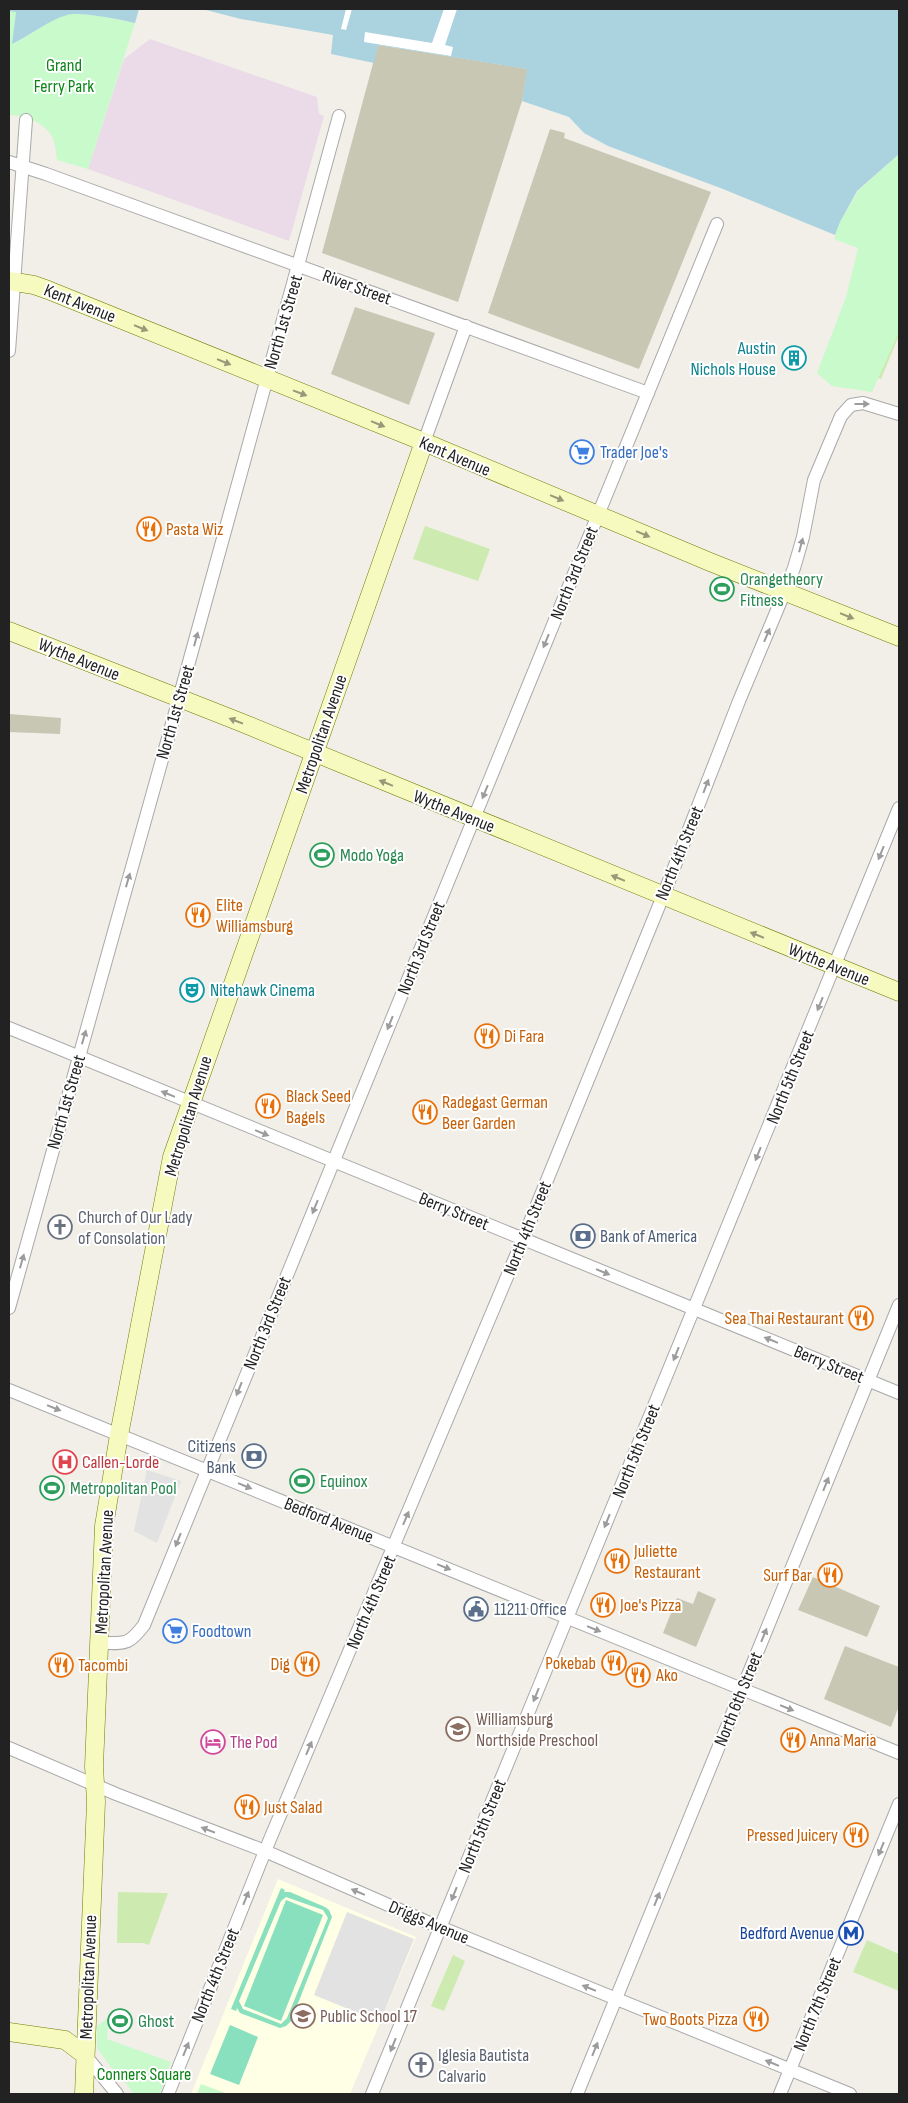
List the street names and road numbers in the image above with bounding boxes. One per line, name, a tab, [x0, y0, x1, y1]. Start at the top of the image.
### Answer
street label: River Street	[320, 265, 395, 310]
street label: North 1st Street	[260, 272, 307, 372]
street label: Kent Avenue	[41, 280, 119, 327]
street label: Kent Avenue	[416, 432, 494, 481]
street label: North 3rd Street	[546, 523, 603, 623]
street label: Wythe Avenue	[35, 634, 123, 685]
street label: North 1st Street	[152, 662, 199, 762]
street label: Metropolitan Avenue	[291, 672, 352, 796]
street label: Wythe Avenue	[410, 786, 498, 837]
street label: North 4th Street	[651, 803, 708, 903]
street label: North 3rd Street	[393, 898, 450, 998]
street label: Wythe Avenue	[785, 939, 873, 990]
street label: North 5th Street	[762, 1027, 819, 1127]
street label: North 1st Street	[43, 1052, 90, 1152]
street label: Metropolitan Avenue	[160, 1053, 217, 1179]
street label: North 4th Street	[499, 1178, 556, 1278]
street label: Berry Street	[416, 1188, 492, 1235]
street label: North 3rd Street	[239, 1273, 296, 1373]
street label: Berry Street	[791, 1341, 867, 1388]
street label: North 5th Street	[608, 1401, 665, 1501]
street label: Bedford Avenue	[281, 1493, 376, 1548]
street label: Metropolitan Avenue	[91, 1509, 118, 1635]
street label: North 4th Street	[342, 1552, 401, 1652]
street label: North 6th Street	[710, 1648, 767, 1749]
street label: North 5th Street	[454, 1776, 511, 1876]
street label: Driggs Avenue	[386, 1896, 472, 1949]
street label: Metropolitan Avenue	[76, 1914, 101, 2040]
street label: North 4th Street	[187, 1925, 244, 2025]
street label: North 7th Street	[789, 1954, 846, 2054]

